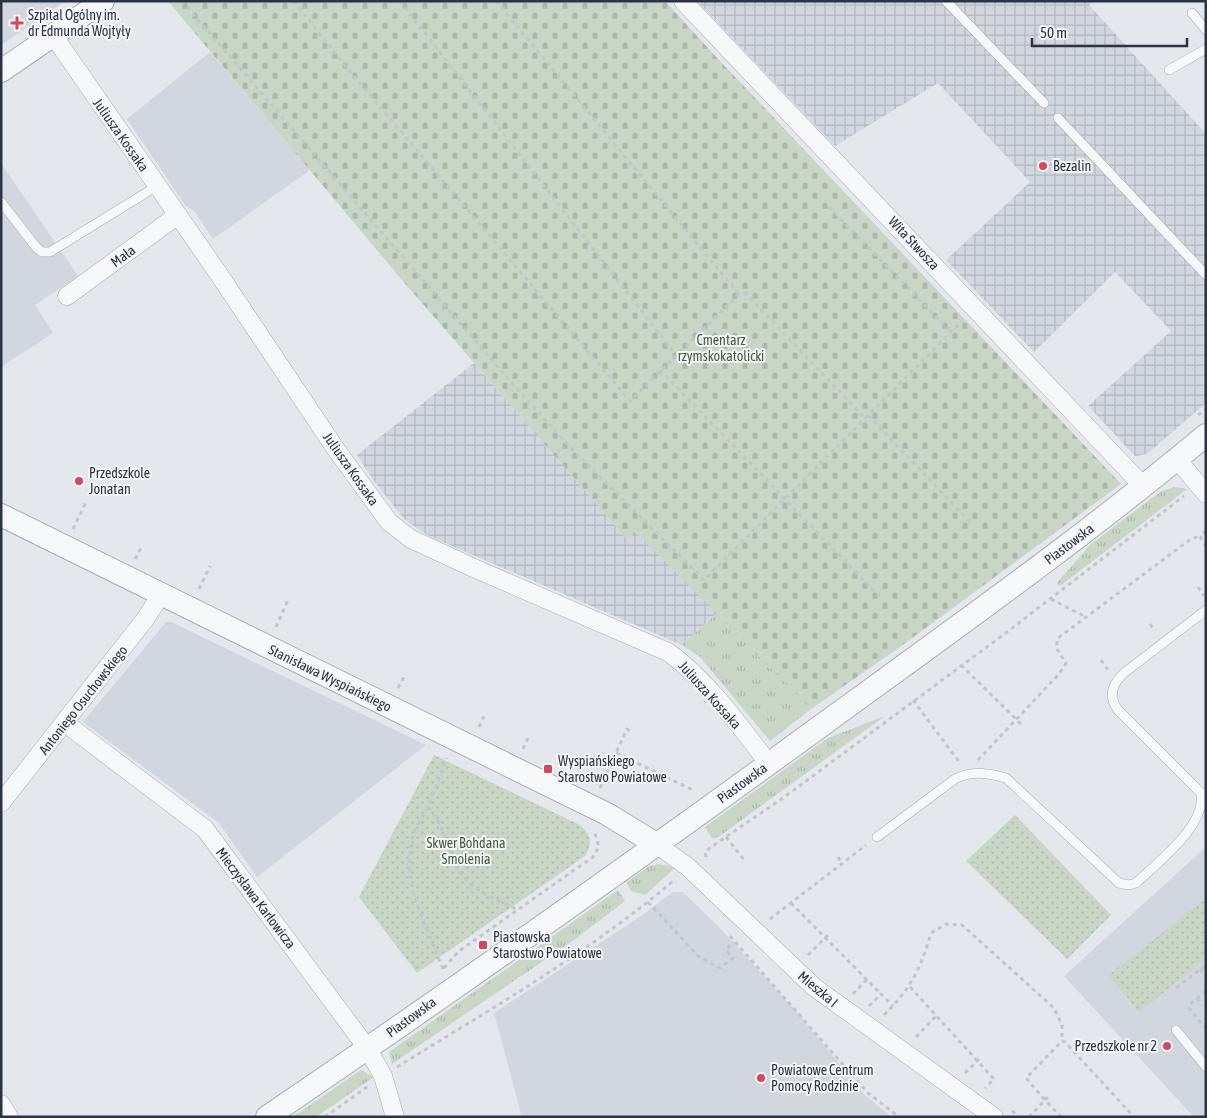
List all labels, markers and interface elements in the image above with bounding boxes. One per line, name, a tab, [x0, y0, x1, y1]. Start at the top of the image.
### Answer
place label: Szpital Ogólny im. dr Edmunda Wojtyły	[28, 7, 131, 39]
scale bar	[1032, 15, 1187, 47]
marker: Szpital Ogólny im. dr Edmunda Wojtyły	[10, 16, 24, 30]
text: 50 m	[1040, 24, 1067, 41]
street label: Juliusza Kossaka	[90, 95, 152, 175]
place label: Bezalin	[1053, 158, 1091, 174]
marker: Bezalin	[1037, 160, 1049, 172]
street label: Wita Stwosza	[885, 213, 943, 273]
street label: Mała	[108, 242, 138, 270]
park label: Cmentarz rzymskokatolicki	[678, 332, 764, 364]
street label: Juliusza Kossaka	[320, 429, 382, 509]
place label: Przedszkole Jonatan	[89, 465, 150, 497]
marker: Przedszkole Jonatan	[73, 475, 85, 487]
street label: Piastowska	[1041, 520, 1097, 568]
street label: Stanisława Wyspiańskiego	[266, 641, 394, 715]
street label: Antoniego Osuchowskiego	[35, 642, 131, 758]
street label: Juliusza Kossaka	[675, 658, 745, 732]
place label: Wyspiańskiego Starostwo Powiatowe	[558, 753, 667, 785]
street label: Piastowska	[714, 760, 770, 806]
marker: Wyspiańskiego Starostwo Powiatowe	[542, 763, 554, 775]
park label: Skwer Bohdana Smolenia	[426, 835, 506, 867]
street label: Mieczysława Karłowicza	[213, 844, 299, 952]
place label: Piastowska Starostwo Powiatowe	[493, 929, 602, 961]
marker: Piastowska Starostwo Powiatowe	[477, 939, 489, 951]
street label: Mieszka I	[795, 968, 841, 1010]
street label: Piastowska	[383, 994, 439, 1040]
place label: Przedszkole nr 2	[1074, 1038, 1157, 1054]
marker: Przedszkole nr 2	[1161, 1040, 1173, 1052]
place label: Powiatowe Centrum Pomocy Rodzinie	[771, 1062, 874, 1094]
marker: Powiatowe Centrum Pomocy Rodzinie	[755, 1072, 767, 1084]

